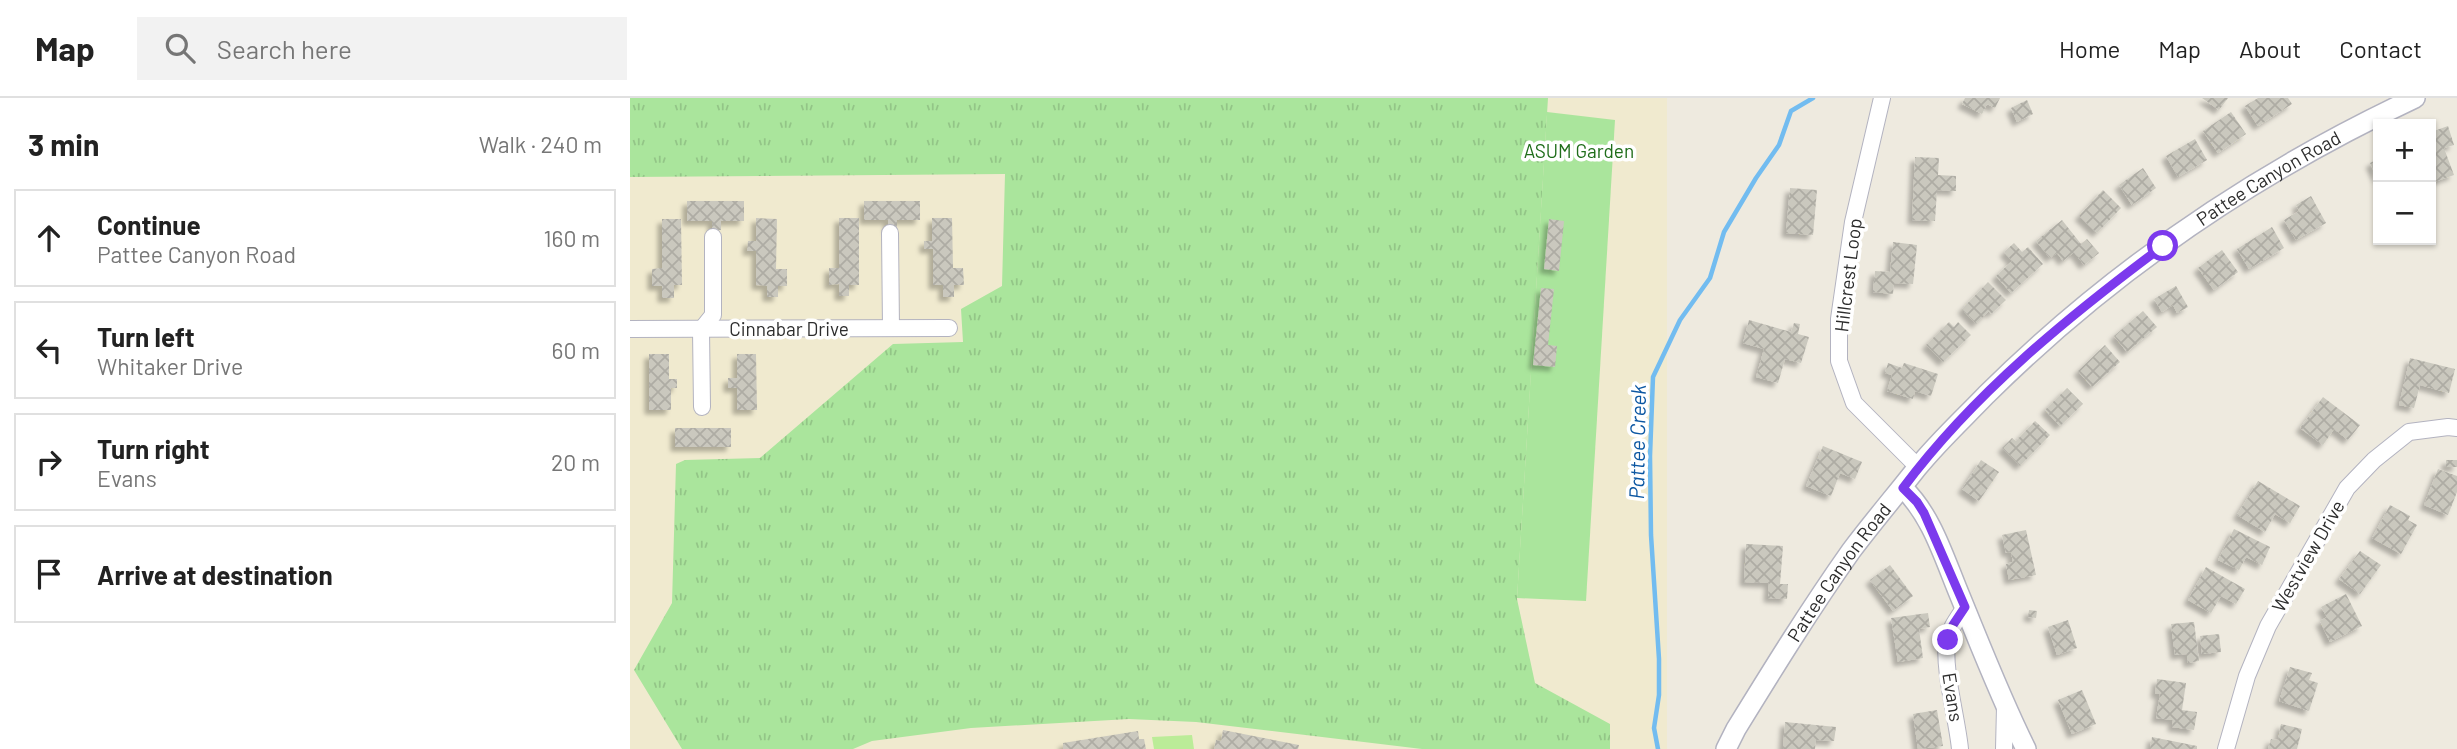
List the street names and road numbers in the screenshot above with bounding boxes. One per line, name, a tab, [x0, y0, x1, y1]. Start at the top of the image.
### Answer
street label: Pattee Canyon Road	[2192, 125, 2344, 230]
street label: Hillcrest Loop	[1829, 217, 1866, 333]
street label: Cinnabar Drive	[729, 317, 849, 340]
street label: Westview Drive	[2266, 496, 2349, 616]
street label: Pattee Canyon Road	[1782, 498, 1895, 646]
street label: Evans	[1938, 671, 1969, 723]

